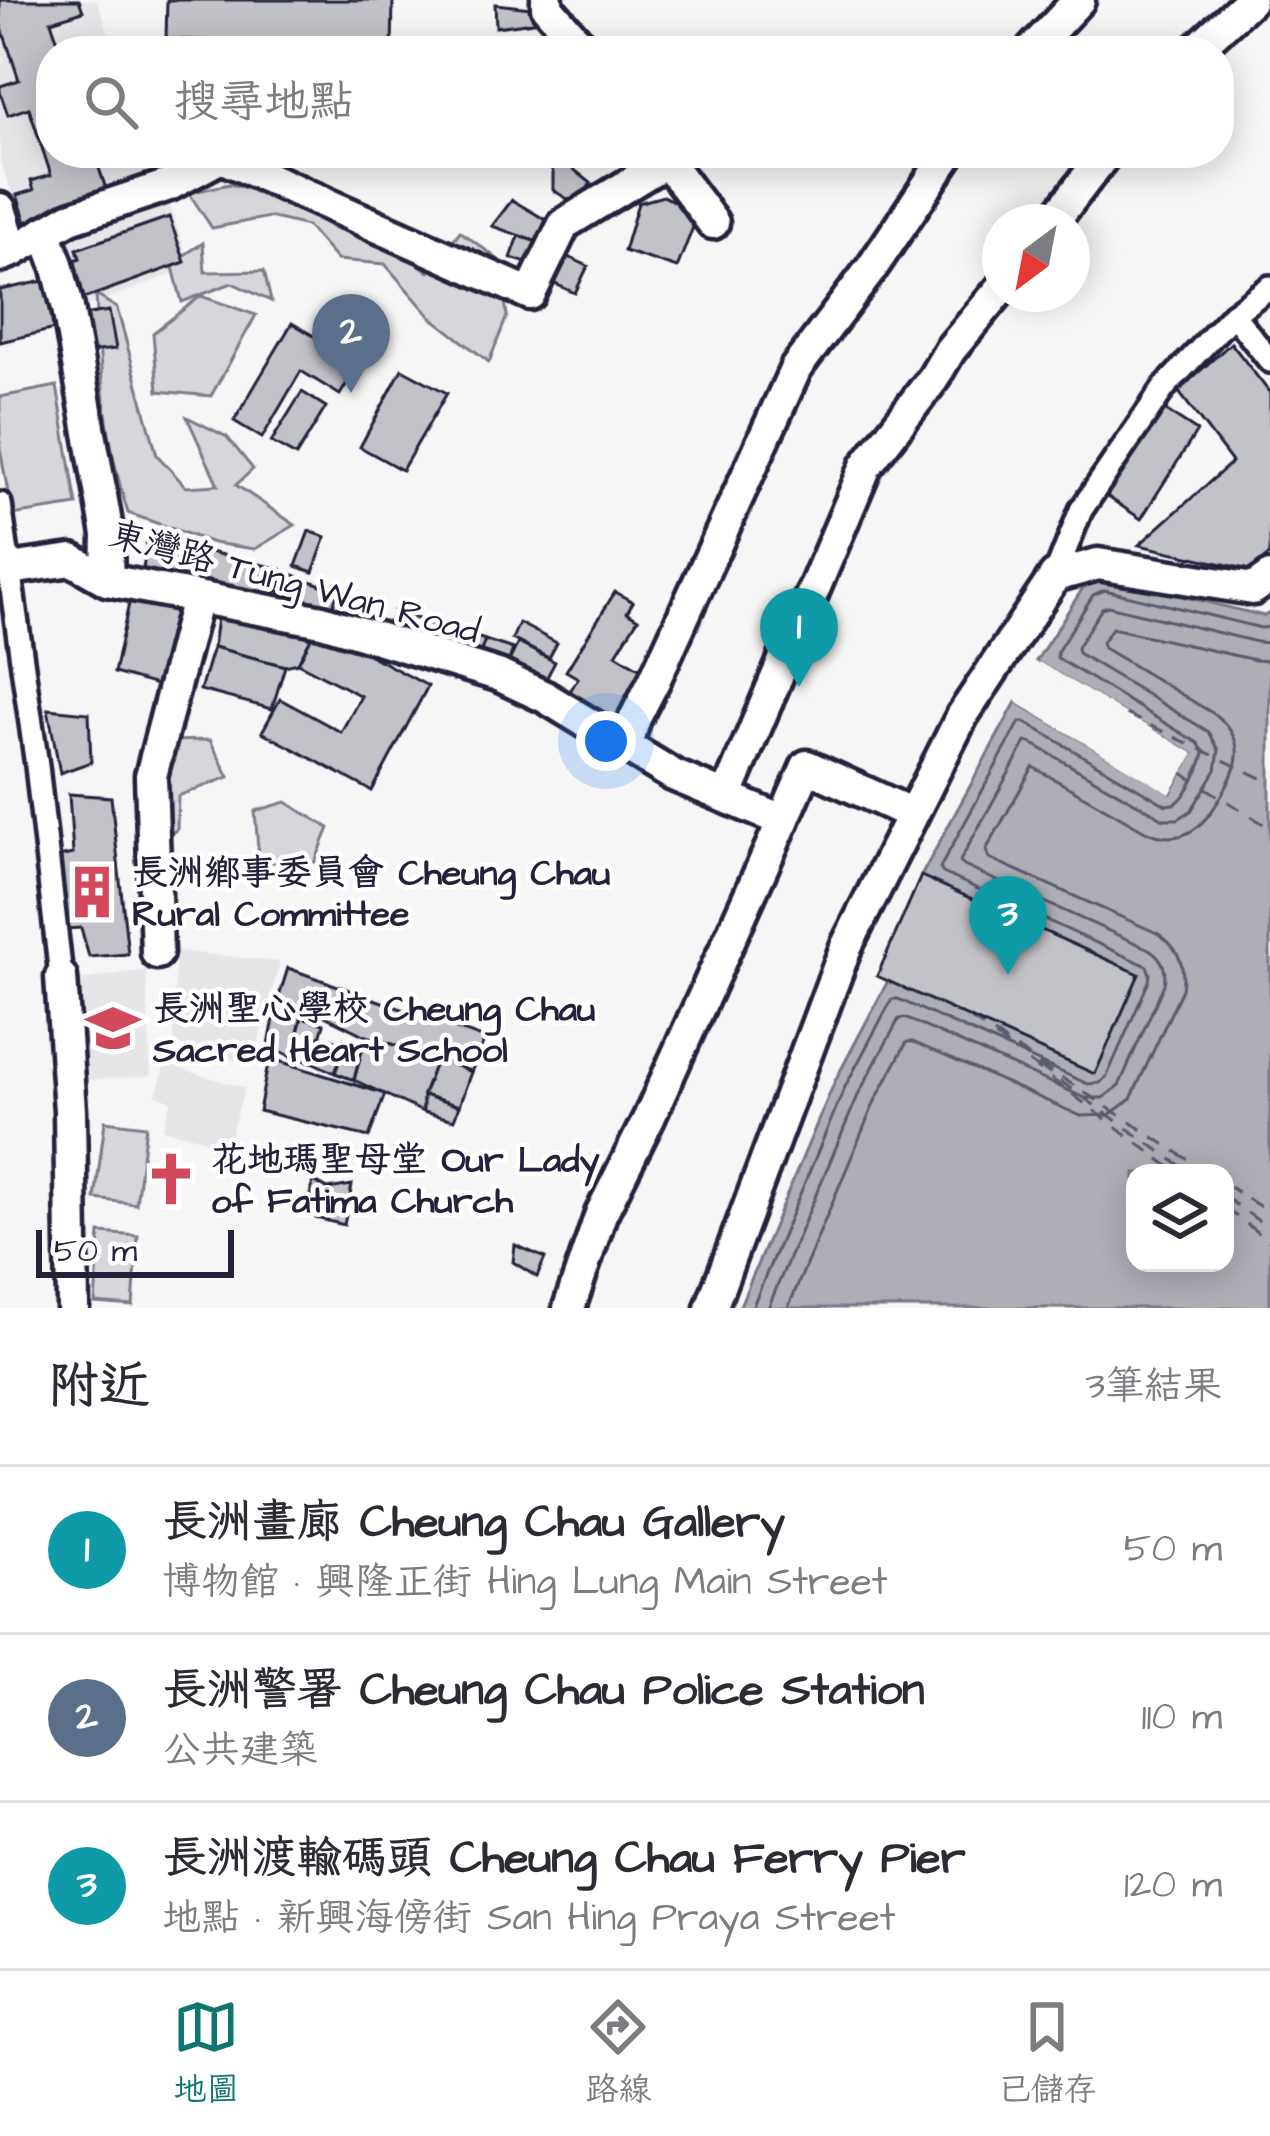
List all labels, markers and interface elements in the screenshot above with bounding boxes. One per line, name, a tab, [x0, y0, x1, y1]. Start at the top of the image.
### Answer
search box	[36, 36, 1234, 168]
icon: search	[78, 69, 144, 135]
text: 搜尋地點	[174, 72, 354, 134]
north arrow	[982, 204, 1090, 312]
pin: 2	[312, 294, 390, 393]
street label: 東灣路 Tung Wan Road	[103, 509, 485, 658]
pin: 1	[760, 588, 838, 687]
your location	[576, 711, 636, 771]
place label: 長洲鄉事委員會 Cheung Chau Rural Committee	[132, 848, 610, 940]
building icon: 長洲鄉事委員會 Cheung Chau Rural Committee	[63, 863, 121, 921]
pin: 3	[969, 876, 1047, 975]
place label: 長洲聖心學校 Cheung Chau Sacred Heart School	[152, 984, 595, 1076]
school or university icon: 長洲聖心學校 Cheung Chau Sacred Heart School	[84, 999, 142, 1057]
place label: 花地瑪聖母堂 Our Lady of Fatima Church	[211, 1135, 600, 1227]
church icon: 花地瑪聖母堂 Our Lady of Fatima Church	[142, 1150, 200, 1208]
map controls	[1126, 1164, 1234, 1272]
button: layers	[1126, 1164, 1234, 1272]
scale bar	[36, 1224, 234, 1277]
text: 50 m	[54, 1228, 137, 1274]
text: 附近	[48, 1352, 150, 1423]
text: 3筆結果	[1085, 1360, 1222, 1414]
text: 長洲畫廊 Cheung Chau Gallery	[162, 1492, 785, 1554]
text: 1	[85, 1523, 90, 1577]
text: 50 m	[1124, 1523, 1222, 1577]
text: 博物館 · 興隆正街 Hing Lung Main Street	[162, 1556, 888, 1610]
text: 長洲警署 Cheung Chau Police Station	[162, 1660, 925, 1722]
text: 2	[76, 1691, 98, 1745]
text: 110 m	[1141, 1691, 1222, 1745]
text: 公共建築	[162, 1724, 318, 1778]
text: 長洲渡輸碼頭 Cheung Chau Ferry Pier	[162, 1828, 966, 1890]
text: 3	[77, 1859, 97, 1913]
text: 120 m	[1124, 1859, 1222, 1913]
text: 地點 · 新興海傍街 San Hing Praya Street	[162, 1892, 896, 1946]
tab: 地圖	[173, 1994, 239, 2113]
tab: 路線	[585, 1994, 651, 2113]
tab: 已儲存	[998, 1994, 1097, 2113]

